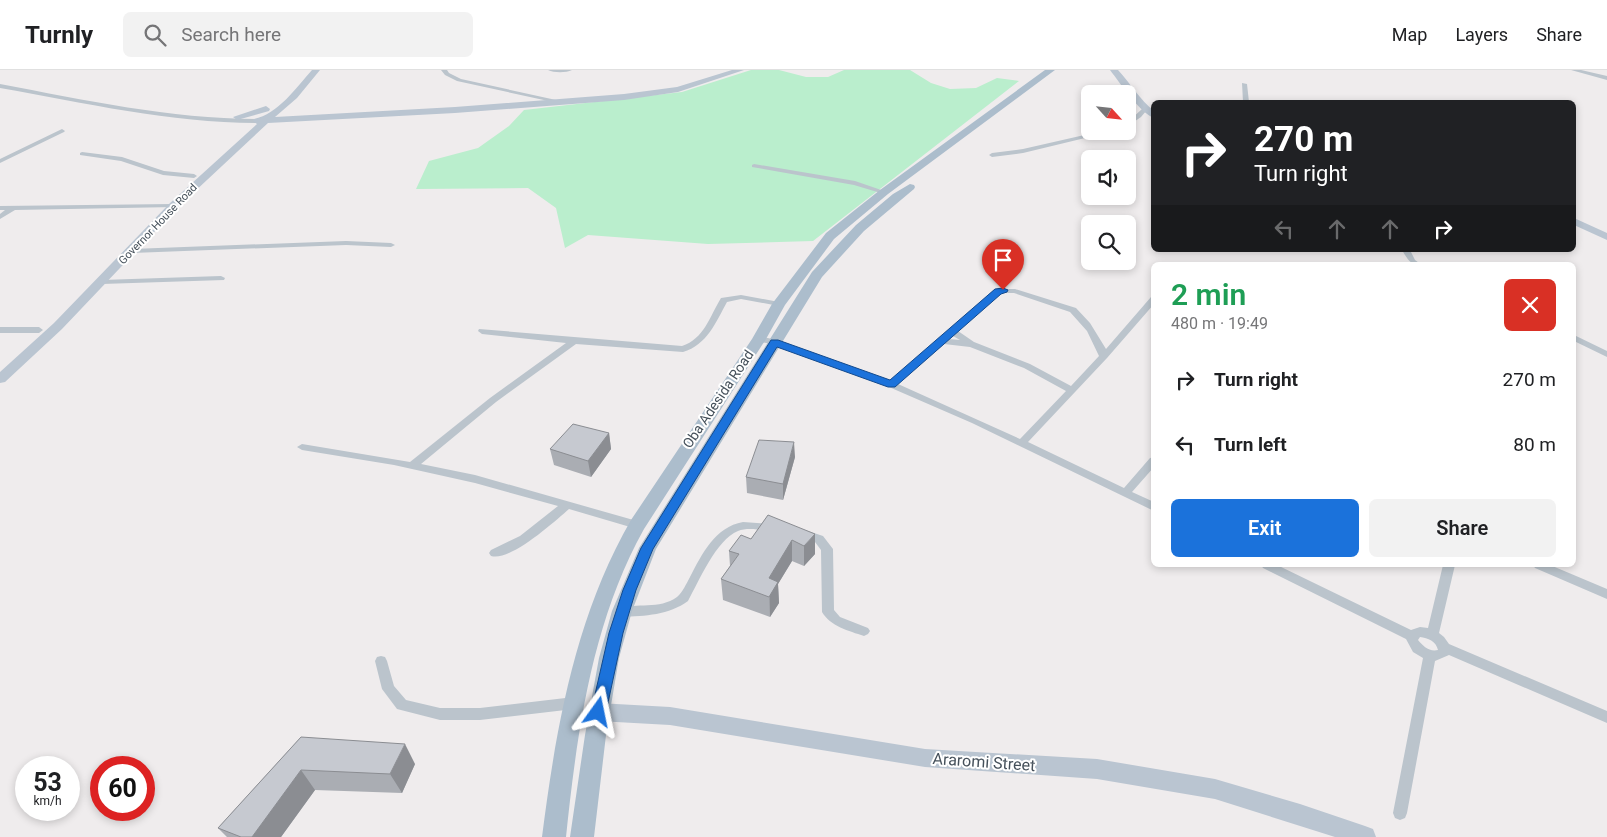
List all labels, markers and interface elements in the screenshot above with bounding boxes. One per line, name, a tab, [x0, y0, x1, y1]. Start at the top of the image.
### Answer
search box	[123, 12, 473, 57]
text: Turnly	[25, 21, 93, 49]
icon: search	[141, 21, 169, 49]
text: Search here	[181, 23, 281, 46]
text: Map	[1392, 24, 1427, 45]
text: Layers	[1455, 24, 1508, 45]
text: Share	[1536, 24, 1582, 45]
north arrow	[1081, 85, 1136, 140]
map controls	[1081, 85, 1136, 270]
text: 270 m	[1254, 119, 1353, 160]
icon: right	[1171, 120, 1236, 185]
button: sound	[1081, 150, 1136, 205]
text: Turn right	[1254, 161, 1348, 186]
street label: Governor House Road	[116, 181, 200, 267]
button: search	[1081, 215, 1136, 270]
icon: left	[1270, 215, 1298, 243]
icon: ahead	[1323, 215, 1351, 243]
icon: ahead	[1376, 215, 1404, 243]
icon: right	[1429, 215, 1457, 243]
pin	[982, 239, 1024, 290]
icon: arrive	[989, 246, 1017, 274]
text: 2 min	[1171, 277, 1246, 312]
button: close	[1504, 279, 1556, 331]
text: 480 m · 19:49	[1171, 314, 1268, 333]
street label: Oba Adesida Road	[679, 347, 757, 451]
icon: right	[1171, 366, 1199, 394]
text: Turn right	[1214, 368, 1298, 391]
text: 270 m	[1503, 368, 1556, 391]
icon: left	[1171, 431, 1199, 459]
text: Turn left	[1214, 433, 1287, 456]
text: 80 m	[1513, 433, 1556, 456]
button: Exit	[1171, 499, 1359, 557]
button: Share	[1369, 499, 1556, 557]
position arrow	[571, 685, 623, 737]
street label: Araromi Street	[932, 749, 1036, 775]
speed limit sign: 60	[90, 756, 155, 821]
text: 53	[33, 768, 62, 797]
text: km/h	[33, 794, 62, 808]

